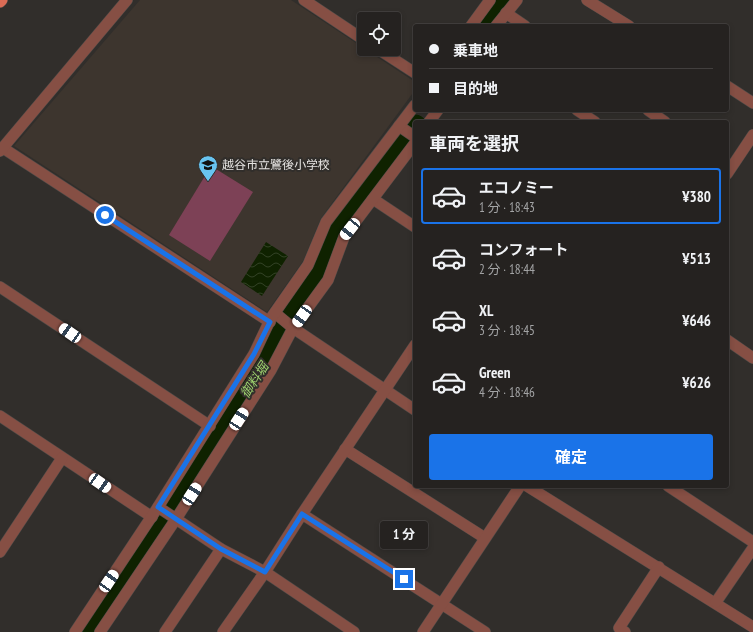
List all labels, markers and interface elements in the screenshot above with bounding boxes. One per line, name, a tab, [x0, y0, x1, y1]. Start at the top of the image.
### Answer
map controls	[357, 12, 401, 56]
button: locate	[357, 12, 401, 56]
text: 乗車地	[453, 41, 498, 60]
text: 目的地	[453, 79, 498, 98]
text: 車両を選択	[429, 132, 519, 155]
school or university icon: 越谷市立鷺後小学校	[197, 154, 219, 182]
place label: 越谷市立鷺後小学校	[222, 157, 330, 172]
icon: car	[431, 178, 467, 214]
text: エコノミー	[479, 178, 554, 197]
text: ¥380	[682, 187, 711, 206]
text: 1 分 · 18:43	[479, 199, 535, 216]
route start	[96, 206, 114, 224]
car	[338, 216, 362, 242]
icon: car	[431, 240, 467, 276]
text: コンフォート	[479, 240, 569, 259]
text: ¥513	[682, 249, 711, 268]
text: 2 分 · 18:44	[479, 261, 535, 278]
text: XL	[479, 301, 493, 320]
icon: car	[431, 302, 467, 338]
car	[290, 303, 314, 329]
text: ¥646	[682, 311, 711, 330]
car	[57, 321, 83, 345]
text: 3 分 · 18:45	[479, 322, 535, 339]
water label: 御料堀	[237, 358, 273, 401]
text: Green	[479, 363, 511, 382]
icon: car	[431, 364, 467, 400]
text: ¥626	[682, 373, 711, 392]
text: 4 分 · 18:46	[479, 384, 535, 401]
car	[227, 406, 251, 432]
button: 確定	[429, 434, 713, 480]
car	[87, 471, 113, 495]
car	[180, 481, 204, 507]
callout: 1 分	[380, 521, 428, 549]
text: 1 分	[393, 526, 415, 543]
car	[97, 568, 121, 594]
route end	[395, 570, 413, 588]

